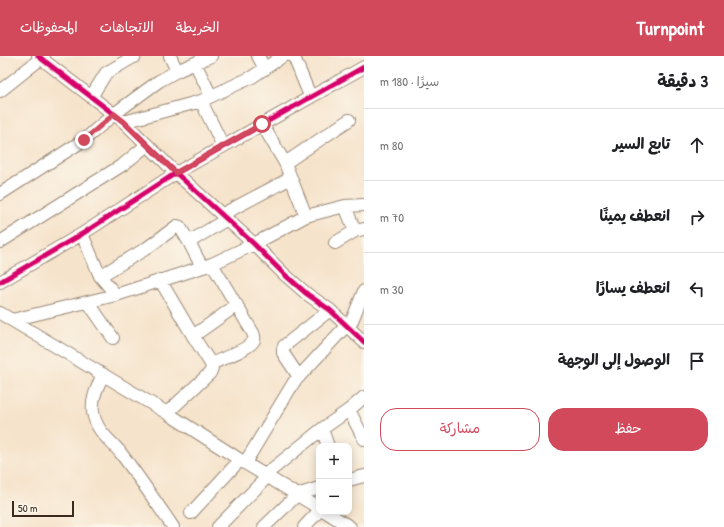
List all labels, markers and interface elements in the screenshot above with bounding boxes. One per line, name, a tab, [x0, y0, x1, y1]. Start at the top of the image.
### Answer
text: Turnpoint	[636, 15, 704, 41]
text: المحفوظات	[20, 17, 78, 36]
text: الاتجاهات	[100, 17, 154, 36]
text: الخريطة	[176, 17, 219, 36]
text: 3 دقيقة	[657, 69, 708, 92]
text: سيرًا · 180 m	[380, 72, 439, 90]
route start	[253, 115, 271, 133]
route end	[75, 131, 93, 149]
text: تابع السير	[613, 133, 670, 154]
icon: ahead	[686, 134, 708, 156]
text: 80 m	[380, 136, 403, 154]
text: انعطف يمينًا	[600, 205, 670, 226]
icon: right	[686, 206, 708, 228]
text: 70 m	[380, 208, 404, 226]
text: انعطف يسارًا	[596, 277, 670, 298]
icon: left	[686, 278, 708, 300]
text: 30 m	[380, 280, 404, 298]
text: الوصول إلى الوجهة	[558, 349, 670, 370]
icon: arrive	[686, 350, 708, 372]
button: مشاركة	[380, 408, 540, 451]
button: حفظ	[548, 408, 708, 451]
map controls	[316, 443, 352, 515]
button: +	[316, 443, 352, 479]
button: −	[316, 479, 352, 515]
scale bar	[12, 499, 74, 518]
text: 50 m	[18, 501, 38, 515]

